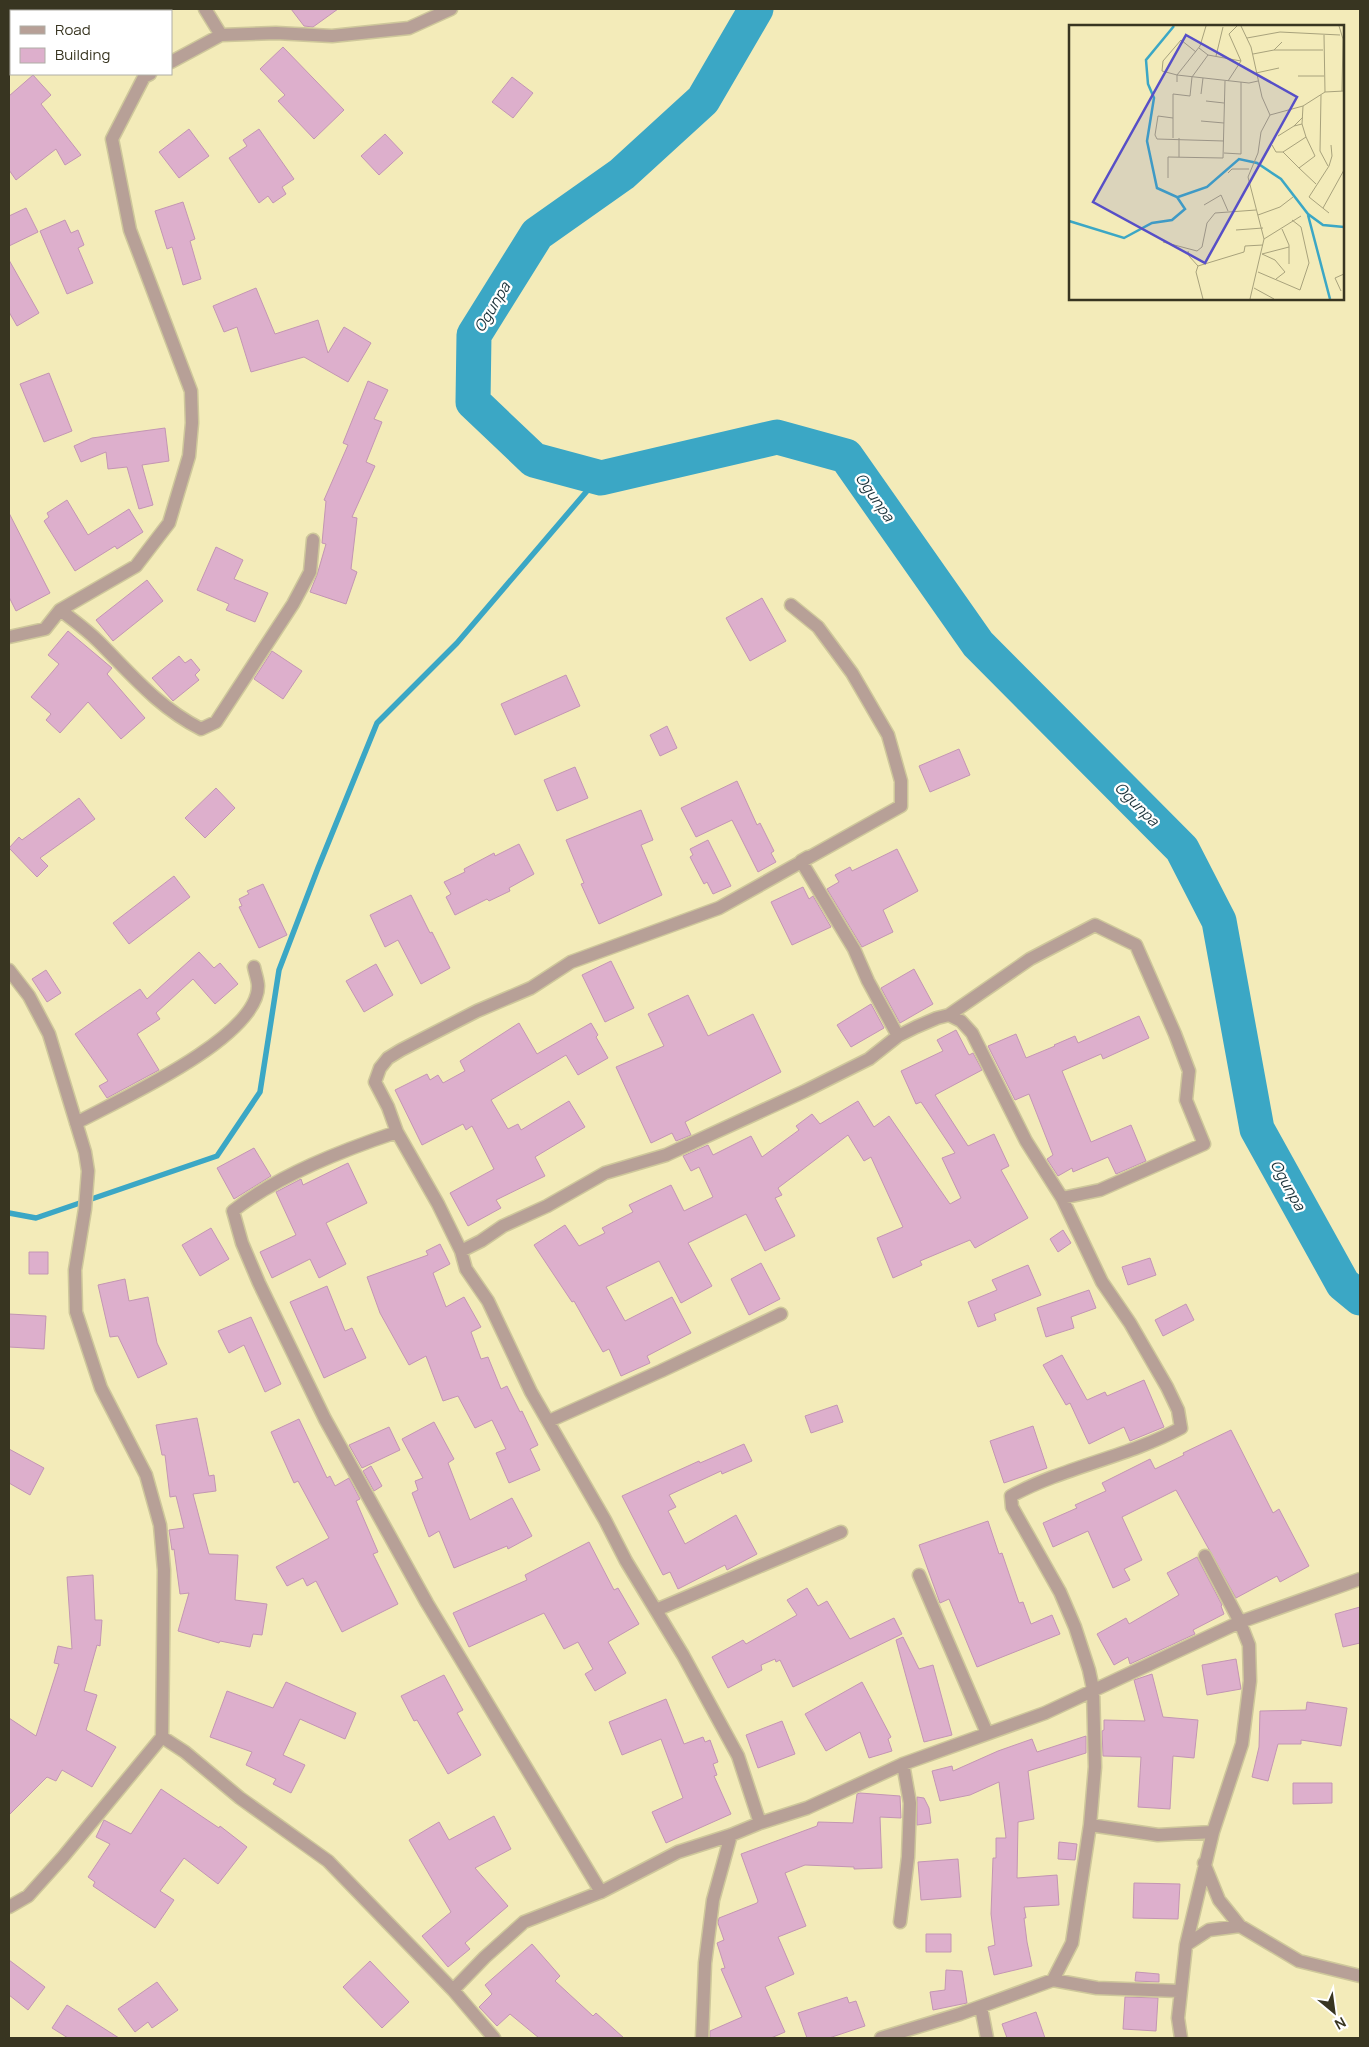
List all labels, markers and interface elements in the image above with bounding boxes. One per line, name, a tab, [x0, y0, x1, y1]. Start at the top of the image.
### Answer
legend	[10, 10, 172, 75]
text: Road	[55, 19, 91, 40]
inset map	[1069, 25, 1344, 300]
text: Building	[55, 44, 110, 65]
water label: Ogunpa	[469, 278, 515, 336]
water label: Ogunpa	[851, 469, 900, 526]
water label: Ogunpa	[1110, 777, 1164, 831]
water label: Ogunpa	[1266, 1156, 1311, 1215]
north arrow	[1309, 1987, 1359, 2037]
text: N	[1332, 2013, 1350, 2035]

